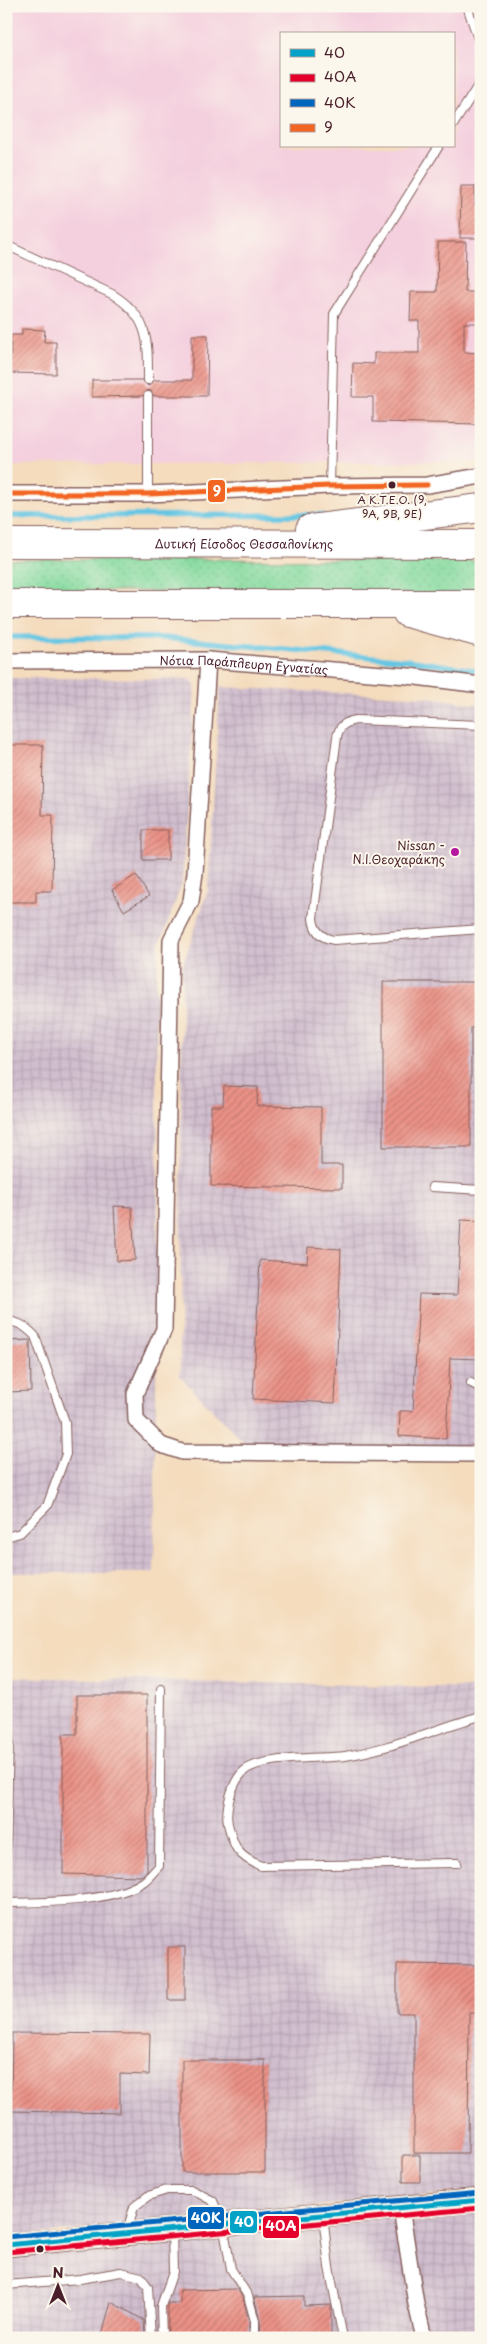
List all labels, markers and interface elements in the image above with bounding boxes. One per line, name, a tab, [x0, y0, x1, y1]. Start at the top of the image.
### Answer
legend	[280, 32, 454, 148]
text: 40	[324, 40, 345, 63]
text: 40Α	[324, 64, 356, 87]
text: 40Κ	[324, 90, 356, 113]
text: 9	[324, 114, 333, 137]
line badge: 9	[207, 479, 226, 503]
text: 9	[213, 480, 221, 501]
marker: Α Κ.Τ.Ε.Ο. (9, 9Α, 9Β, 9Ε)	[387, 480, 397, 490]
place label: Α Κ.Τ.Ε.Ο. (9, 9Α, 9Β, 9Ε)	[357, 491, 427, 522]
street label: Δυτική Είσοδος Θεσσαλονίκης	[155, 534, 333, 553]
street label: Νότια Παράπλευρη Εγνατίας	[159, 651, 329, 679]
place label: Nissan - Ν.Ι.Θεοχαράκης	[353, 836, 445, 868]
marker: Nissan - Ν.Ι.Θεοχαράκης	[449, 846, 461, 858]
line badge: 40Κ	[187, 2206, 225, 2230]
text: 40Κ	[191, 2207, 222, 2228]
line badge: 40	[229, 2210, 258, 2234]
text: 40	[234, 2211, 254, 2232]
line badge: 40Α	[262, 2215, 300, 2239]
text: 40Α	[265, 2215, 297, 2236]
unlabelled marker	[35, 2244, 45, 2254]
north arrow	[32, 2262, 82, 2312]
text: N	[52, 2262, 64, 2283]

